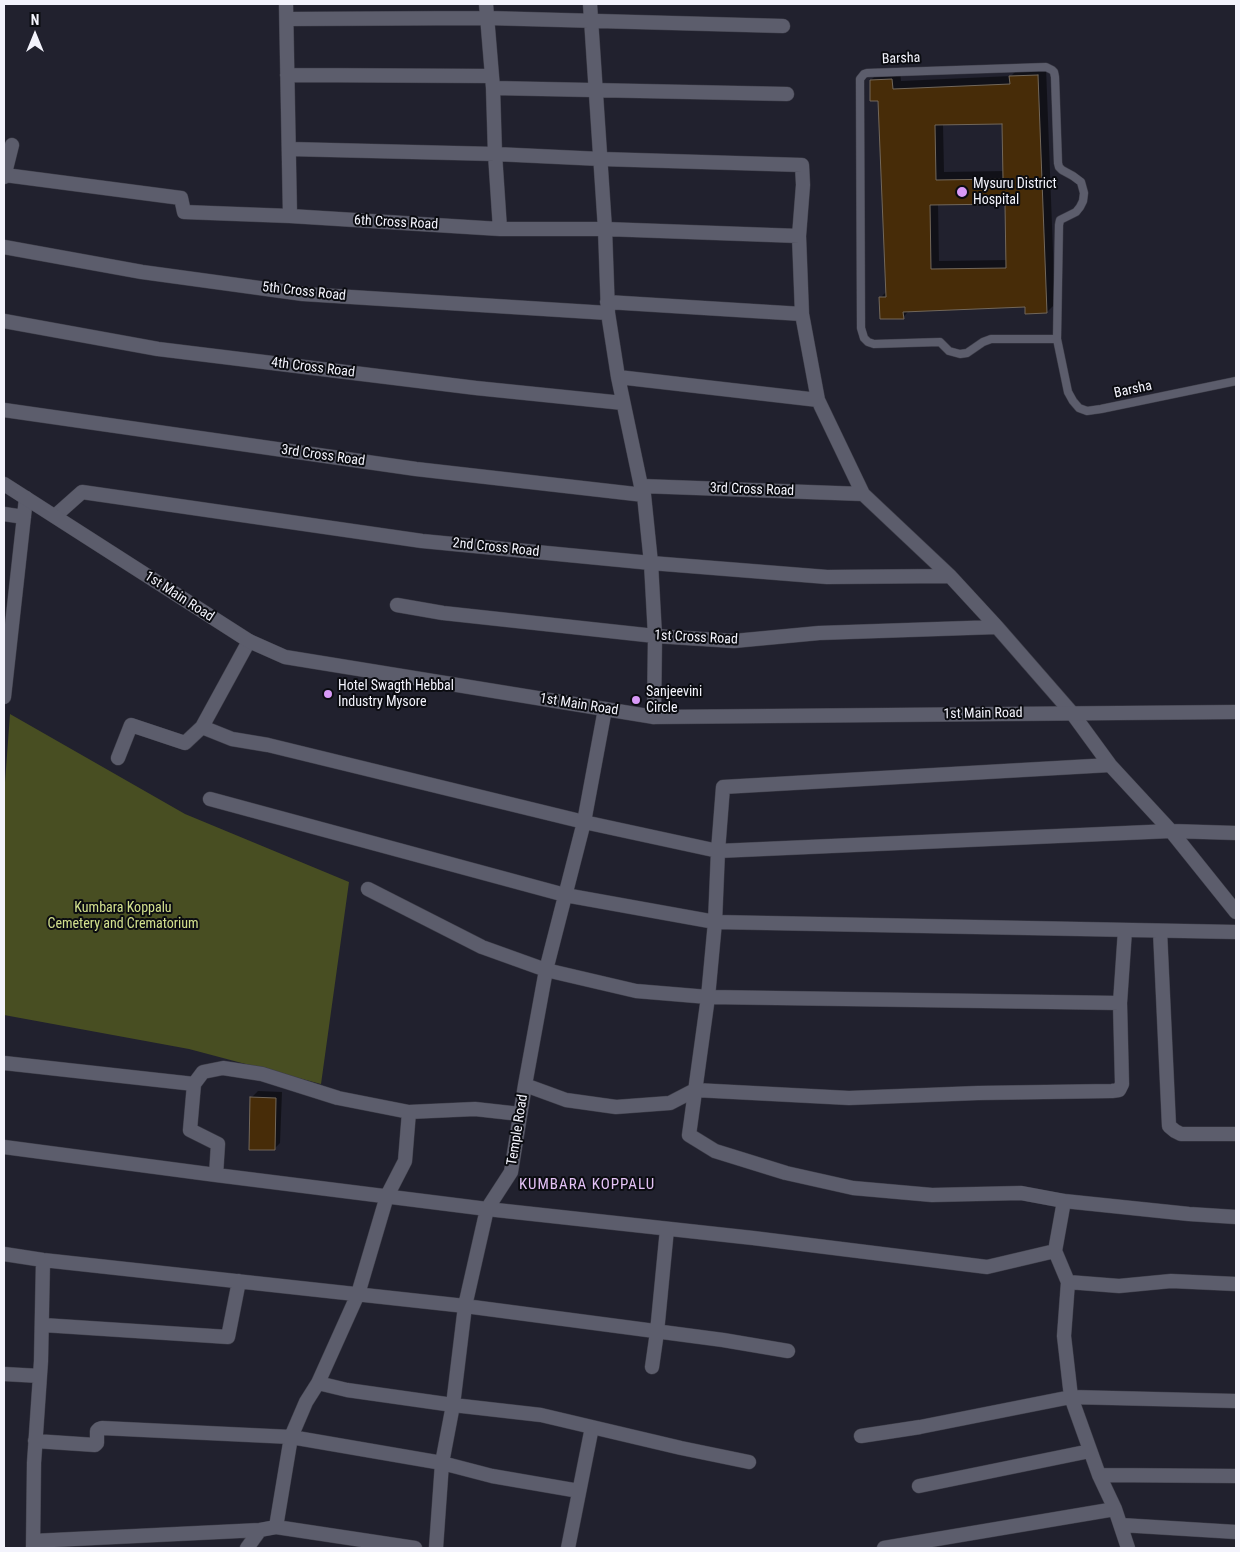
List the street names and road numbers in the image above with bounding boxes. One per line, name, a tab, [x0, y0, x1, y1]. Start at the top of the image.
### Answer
street label: Barsha	[881, 50, 921, 68]
street label: 6th Cross Road	[354, 212, 438, 234]
street label: 5th Cross Road	[261, 279, 347, 305]
street label: 4th Cross Road	[270, 355, 356, 381]
street label: Barsha	[1112, 378, 1154, 402]
street label: 3rd Cross Road	[280, 442, 366, 470]
street label: 3rd Cross Road	[710, 480, 794, 500]
street label: 2nd Cross Road	[452, 535, 540, 561]
street label: 1st Main Road	[141, 568, 217, 626]
street label: 1st Cross Road	[654, 627, 738, 649]
street label: 1st Main Road	[539, 691, 619, 719]
street label: 1st Main Road	[943, 705, 1023, 723]
street label: Temple Road	[504, 1093, 532, 1167]

